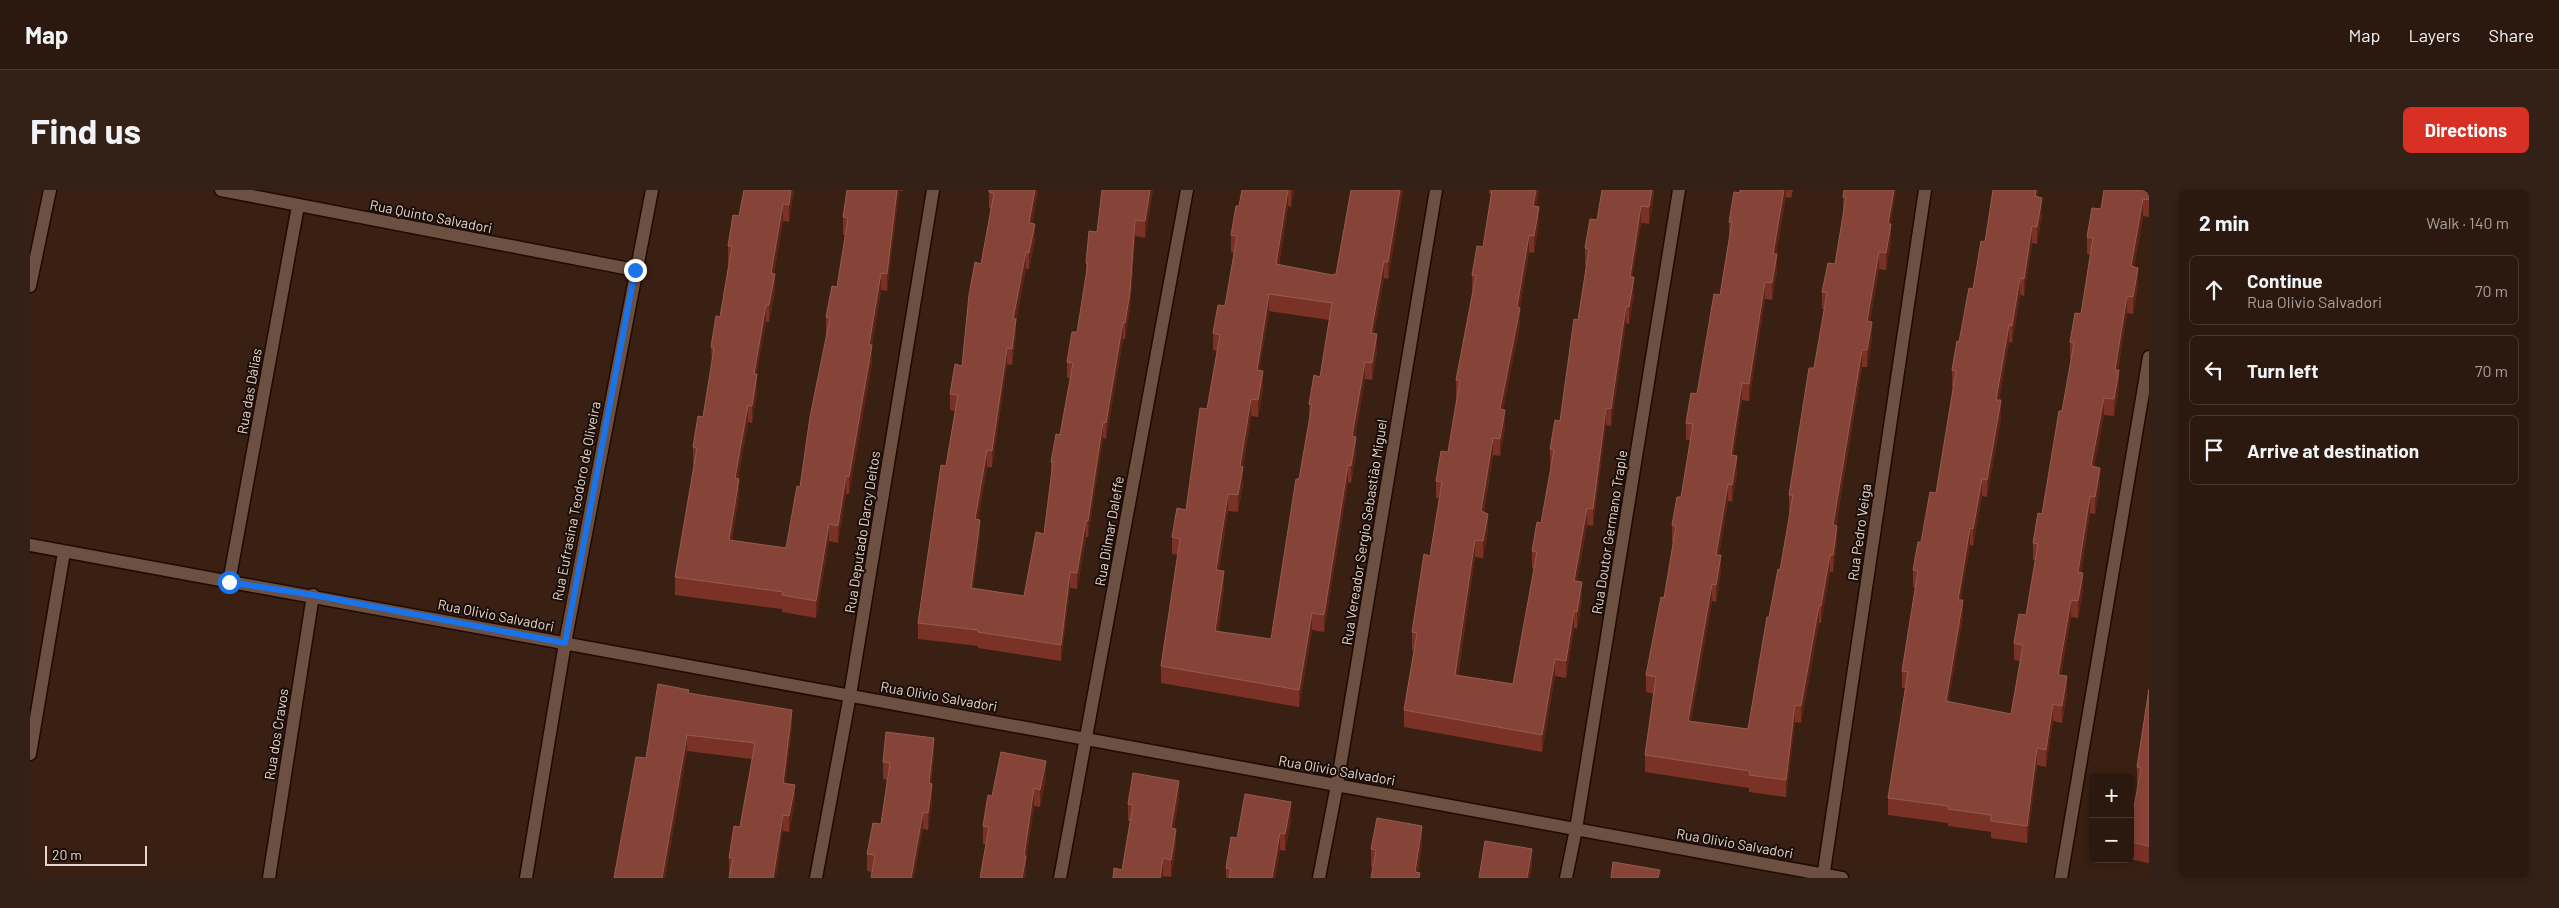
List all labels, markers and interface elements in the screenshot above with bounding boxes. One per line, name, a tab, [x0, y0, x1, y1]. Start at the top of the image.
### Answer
text: Map	[25, 20, 68, 49]
text: Map	[2348, 24, 2380, 46]
text: Layers	[2408, 24, 2461, 46]
text: Share	[2489, 24, 2534, 46]
button: Directions	[2403, 107, 2529, 153]
text: Find us	[30, 109, 141, 151]
street label: Rua Quinto Salvadori	[368, 196, 494, 236]
text: 2 min	[2199, 210, 2249, 235]
text: Walk · 140 m	[2426, 213, 2509, 232]
route end	[624, 259, 647, 282]
text: Continue	[2247, 269, 2323, 292]
icon: ahead	[2200, 276, 2228, 304]
text: 70 m	[2475, 281, 2508, 300]
text: Rua Olivio Salvadori	[2247, 292, 2382, 311]
street label: Rua das Dálias	[233, 347, 265, 435]
icon: left	[2200, 356, 2228, 384]
text: Turn left	[2247, 359, 2318, 382]
text: 70 m	[2475, 361, 2508, 380]
street label: Rua Eufrasina Teodoro de Oliveira	[548, 400, 604, 602]
street label: Rua Vereador Sergio Sebastião Miguel	[1338, 418, 1390, 646]
icon: arrive	[2200, 436, 2228, 464]
text: Arrive at destination	[2247, 439, 2419, 462]
street label: Rua Deputado Darcy Deitos	[841, 449, 883, 614]
street label: Rua Doutor Germano Traple	[1588, 449, 1630, 615]
street label: Rua Dilmar Daleffe	[1091, 475, 1127, 587]
street label: Rua Pedro Veiga	[1844, 482, 1874, 582]
route start	[218, 571, 241, 594]
street label: Rua Olivio Salvadori	[436, 595, 556, 635]
street label: Rua Olivio Salvadori	[879, 677, 999, 715]
street label: Rua dos Cravos	[260, 687, 292, 781]
street label: Rua Olivio Salvadori	[1277, 751, 1397, 789]
map controls	[2089, 773, 2134, 863]
button: +	[2089, 773, 2134, 818]
button: −	[2089, 818, 2134, 863]
street label: Rua Olivio Salvadori	[1675, 824, 1795, 862]
scale bar	[45, 843, 148, 866]
text: 20 m	[52, 846, 82, 863]

